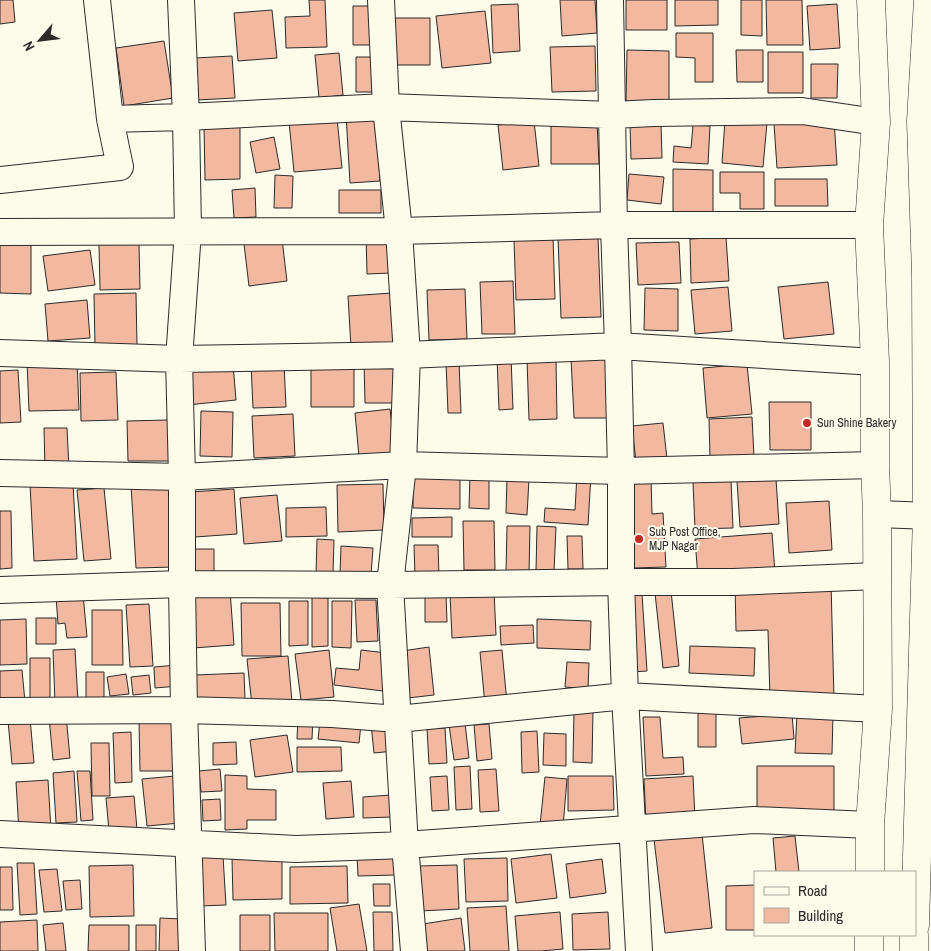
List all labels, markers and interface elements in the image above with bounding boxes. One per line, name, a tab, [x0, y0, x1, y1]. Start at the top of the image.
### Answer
north arrow	[15, 15, 65, 65]
text: N	[19, 38, 38, 54]
place label: Sun Shine Bakery	[817, 415, 896, 431]
marker: Sun Shine Bakery	[801, 417, 813, 429]
place label: Sub Post Office, MJP Nagar	[649, 524, 721, 554]
marker: Sub Post Office, MJP Nagar	[633, 533, 645, 545]
legend	[754, 871, 916, 936]
text: Road	[798, 880, 827, 901]
text: Building	[798, 905, 843, 926]

